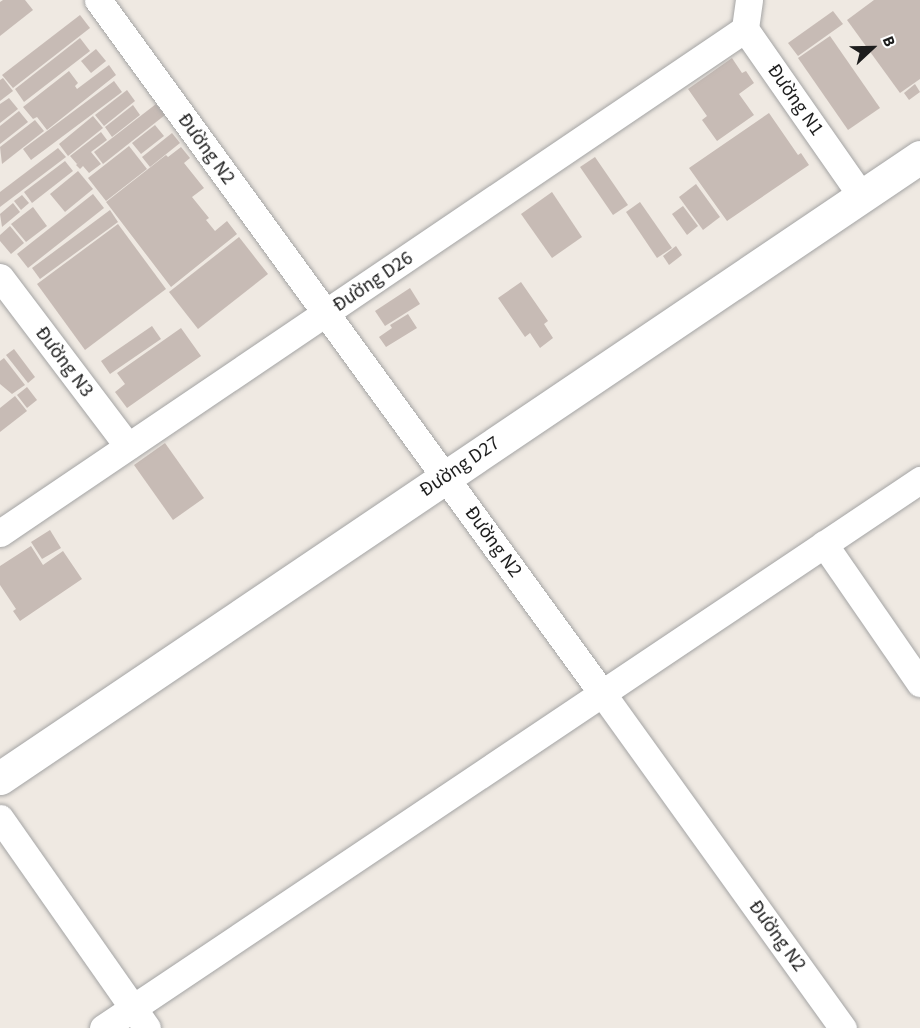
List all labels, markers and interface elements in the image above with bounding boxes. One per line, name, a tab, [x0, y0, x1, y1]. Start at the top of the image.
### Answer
north arrow	[842, 18, 902, 78]
text: B	[877, 33, 901, 50]
street label: Đường N1	[762, 59, 828, 141]
street label: Đường N2	[172, 109, 240, 189]
street label: Đường D26	[328, 246, 418, 318]
street label: Đường N3	[30, 322, 98, 402]
street label: Đường D27	[415, 431, 505, 503]
street label: Đường N2	[459, 502, 527, 582]
street label: Đường N2	[743, 896, 811, 976]

